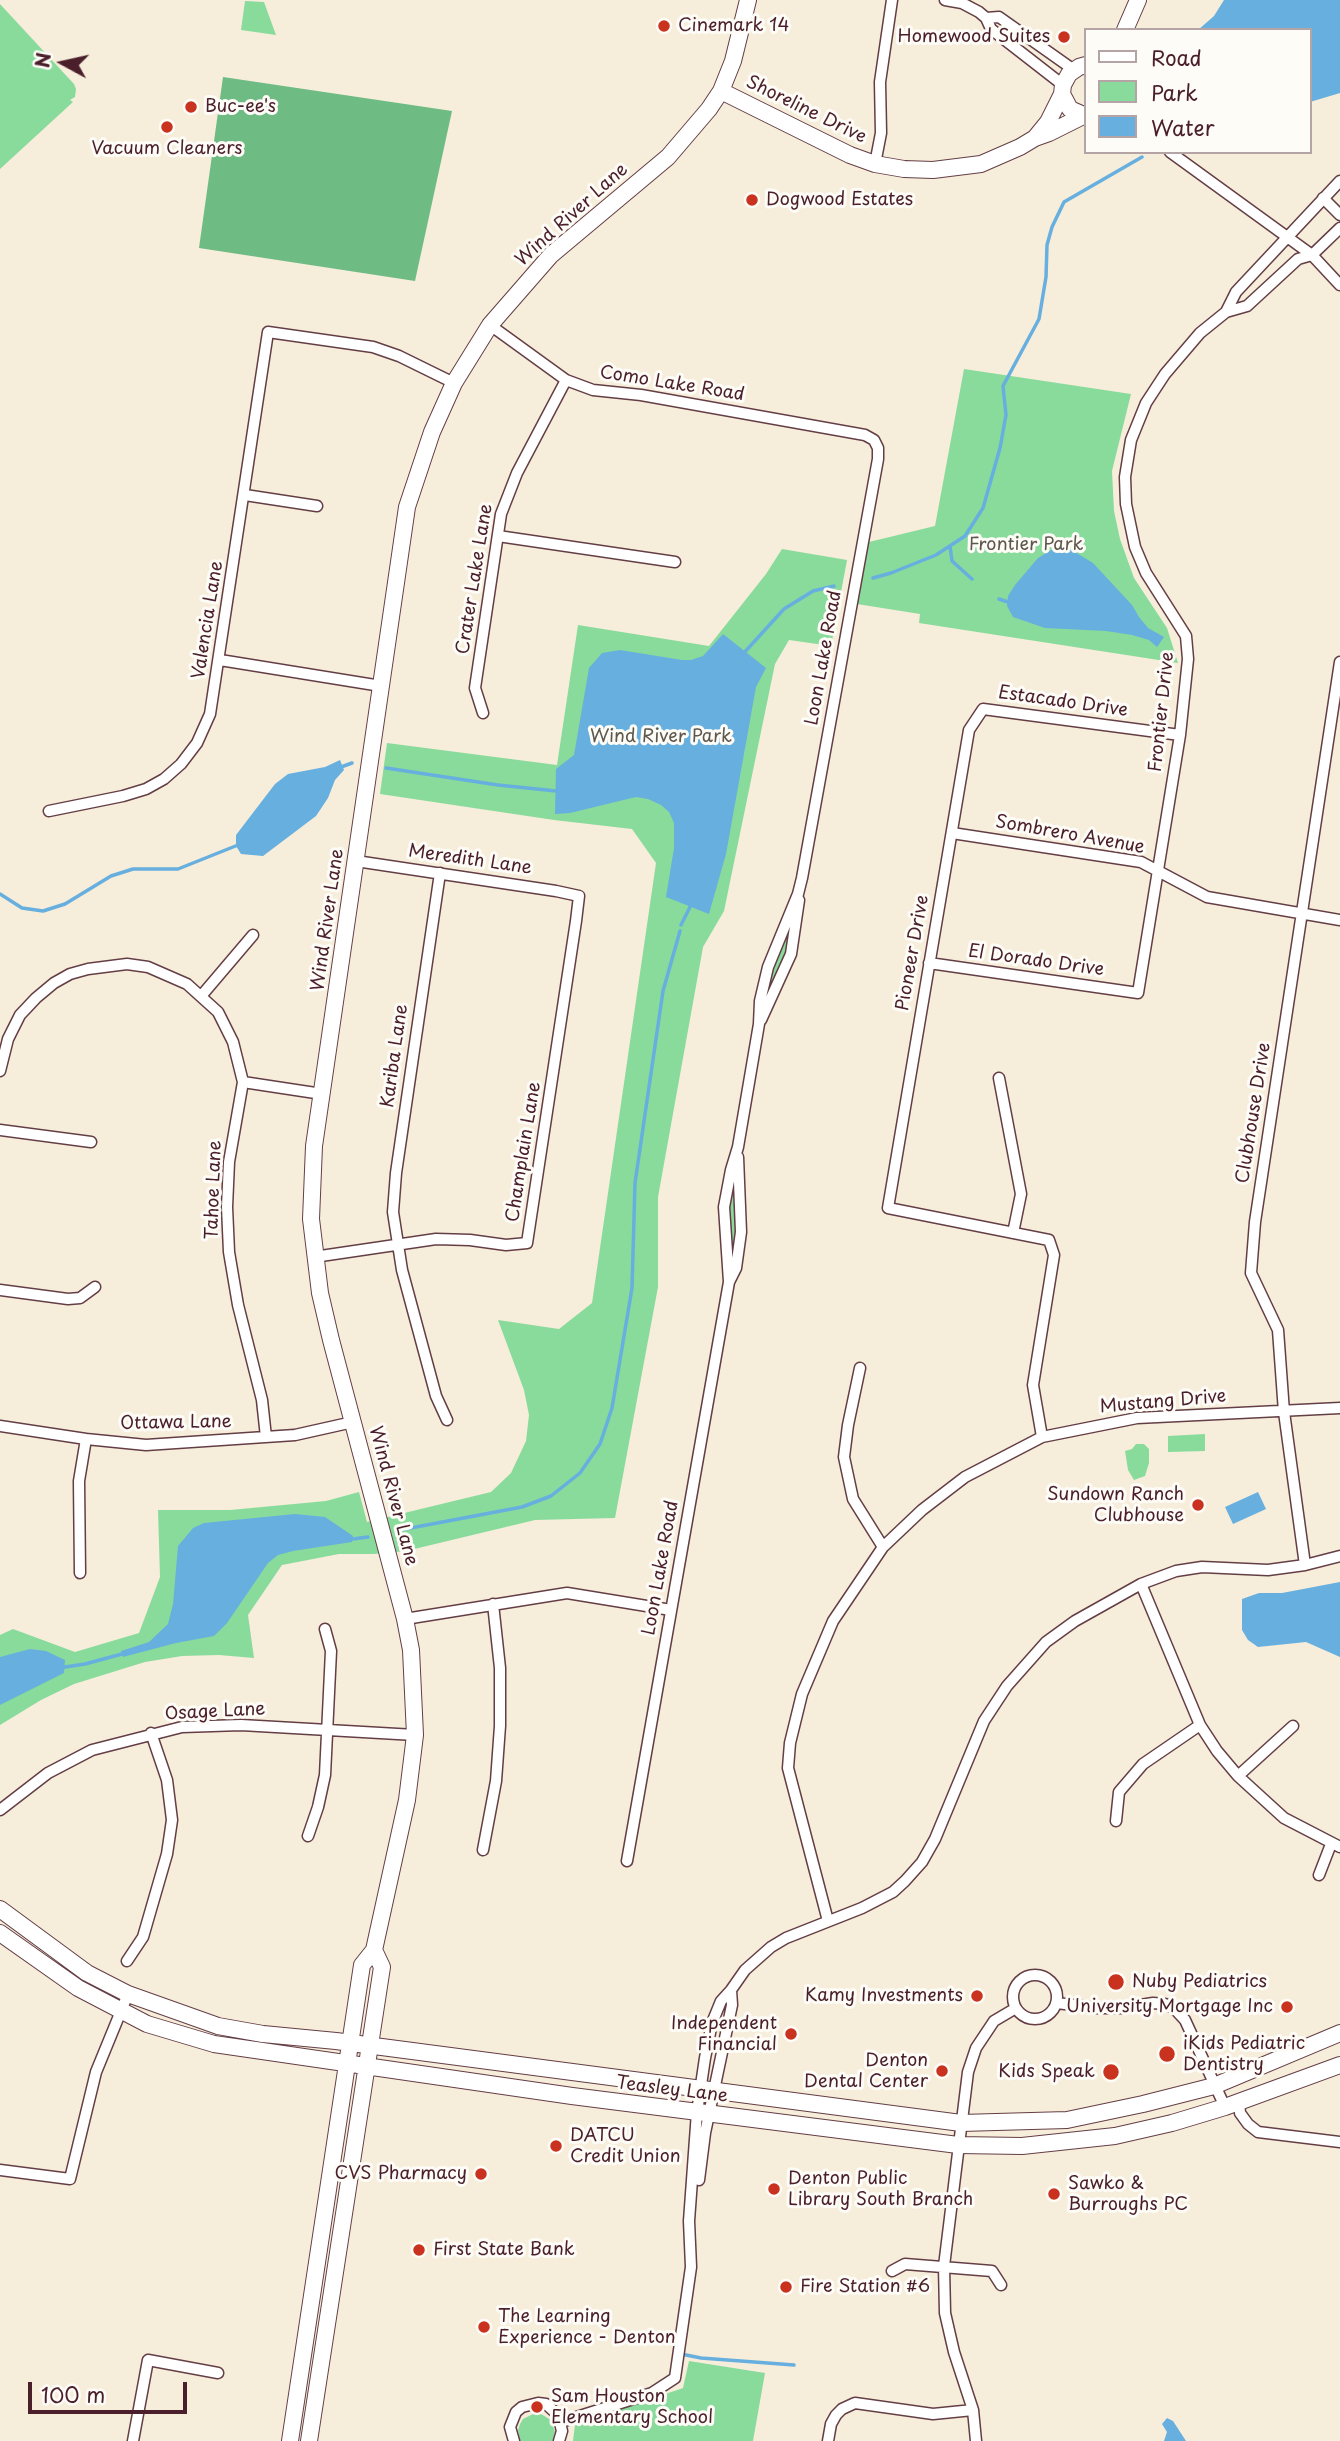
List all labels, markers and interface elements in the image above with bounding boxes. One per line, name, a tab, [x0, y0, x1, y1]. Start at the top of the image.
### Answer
place label: Cinemark 14	[678, 15, 789, 37]
marker: Cinemark 14	[656, 18, 672, 34]
place label: Homewood Suites	[898, 26, 1050, 48]
north arrow	[28, 28, 98, 98]
legend	[1084, 28, 1312, 154]
marker: Homewood Suites	[1056, 29, 1072, 45]
text: Road	[1151, 41, 1202, 73]
text: N	[27, 51, 57, 69]
street label: Shoreline Drive	[742, 72, 870, 148]
text: Park	[1151, 76, 1198, 108]
place label: Buc-ee's	[205, 96, 276, 118]
marker: Buc-ee's	[183, 99, 199, 115]
text: Water	[1151, 111, 1214, 143]
marker: Vacuum Cleaners	[159, 119, 175, 135]
place label: Vacuum Cleaners	[92, 138, 242, 160]
street label: Wind River Lane	[511, 159, 633, 271]
place label: Dogwood Estates	[766, 189, 913, 211]
marker: Dogwood Estates	[744, 192, 760, 208]
street label: Como Lake Road	[598, 362, 746, 406]
street label: Crater Lake Lane	[452, 502, 498, 656]
park label: Frontier Park	[969, 534, 1083, 556]
street label: Valencia Lane	[188, 559, 228, 681]
street label: Loon Lake Road	[802, 589, 846, 727]
street label: Frontier Drive	[1145, 651, 1179, 773]
street label: Estacado Drive	[997, 682, 1129, 722]
park label: Wind River Park	[590, 726, 732, 748]
street label: Sombrero Avenue	[994, 811, 1146, 859]
street label: Meredith Lane	[407, 841, 533, 879]
street label: Wind River Lane	[307, 847, 349, 993]
street label: Pioneer Drive	[892, 893, 934, 1013]
street label: El Dorado Drive	[967, 941, 1105, 981]
street label: Kariba Lane	[377, 1003, 413, 1109]
street label: Clubhouse Drive	[1232, 1041, 1276, 1185]
street label: Champlain Lane	[502, 1080, 546, 1224]
street label: Tahoe Lane	[201, 1140, 227, 1240]
street label: Mustang Drive	[1099, 1386, 1227, 1418]
street label: Ottawa Lane	[120, 1411, 232, 1435]
street label: Wind River Lane	[364, 1424, 422, 1568]
place label: Sundown Ranch Clubhouse	[1047, 1484, 1184, 1526]
marker: Sundown Ranch Clubhouse	[1190, 1497, 1206, 1513]
street label: Loon Lake Road	[639, 1499, 683, 1637]
street label: Osage Lane	[164, 1699, 266, 1725]
place label: Nuby Pediatrics	[1132, 1971, 1267, 1993]
marker: Nuby Pediatrics	[1106, 1972, 1126, 1992]
place label: Kamy Investments	[805, 1985, 963, 2007]
marker: Kamy Investments	[969, 1988, 985, 2004]
place label: University Mortgage Inc	[1066, 1996, 1273, 2018]
marker: University Mortgage Inc	[1279, 1999, 1295, 2015]
place label: Independent Financial	[671, 2013, 777, 2056]
marker: Independent Financial	[783, 2026, 799, 2042]
place label: iKids Pediatric Dentistry	[1183, 2033, 1305, 2076]
marker: iKids Pediatric Dentistry	[1157, 2044, 1177, 2064]
place label: Denton Dental Center	[804, 2050, 928, 2092]
place label: Kids Speak	[998, 2061, 1095, 2083]
marker: Kids Speak	[1101, 2062, 1121, 2082]
marker: Denton Dental Center	[934, 2063, 950, 2079]
street label: Teasley Lane	[615, 2072, 729, 2108]
place label: DATCU Credit Union	[570, 2125, 680, 2168]
marker: DATCU Credit Union	[548, 2138, 564, 2154]
place label: CVS Pharmacy	[334, 2163, 467, 2185]
marker: CVS Pharmacy	[473, 2166, 489, 2182]
place label: Denton Public Library South Branch	[788, 2168, 973, 2210]
place label: Sawko & Burroughs PC	[1068, 2173, 1188, 2216]
marker: Denton Public Library South Branch	[766, 2181, 782, 2197]
marker: Sawko & Burroughs PC	[1046, 2186, 1062, 2202]
place label: First State Bank	[433, 2239, 575, 2261]
marker: First State Bank	[411, 2242, 427, 2258]
place label: Fire Station #6	[800, 2276, 930, 2298]
marker: Fire Station #6	[778, 2279, 794, 2295]
place label: The Learning Experience - Denton	[498, 2306, 676, 2348]
marker: The Learning Experience - Denton	[476, 2319, 492, 2335]
scale bar	[32, 2368, 191, 2412]
text: 100 m	[41, 2378, 105, 2410]
place label: Sam Houston Elementary School	[551, 2386, 713, 2428]
marker: Sam Houston Elementary School	[529, 2399, 545, 2415]

